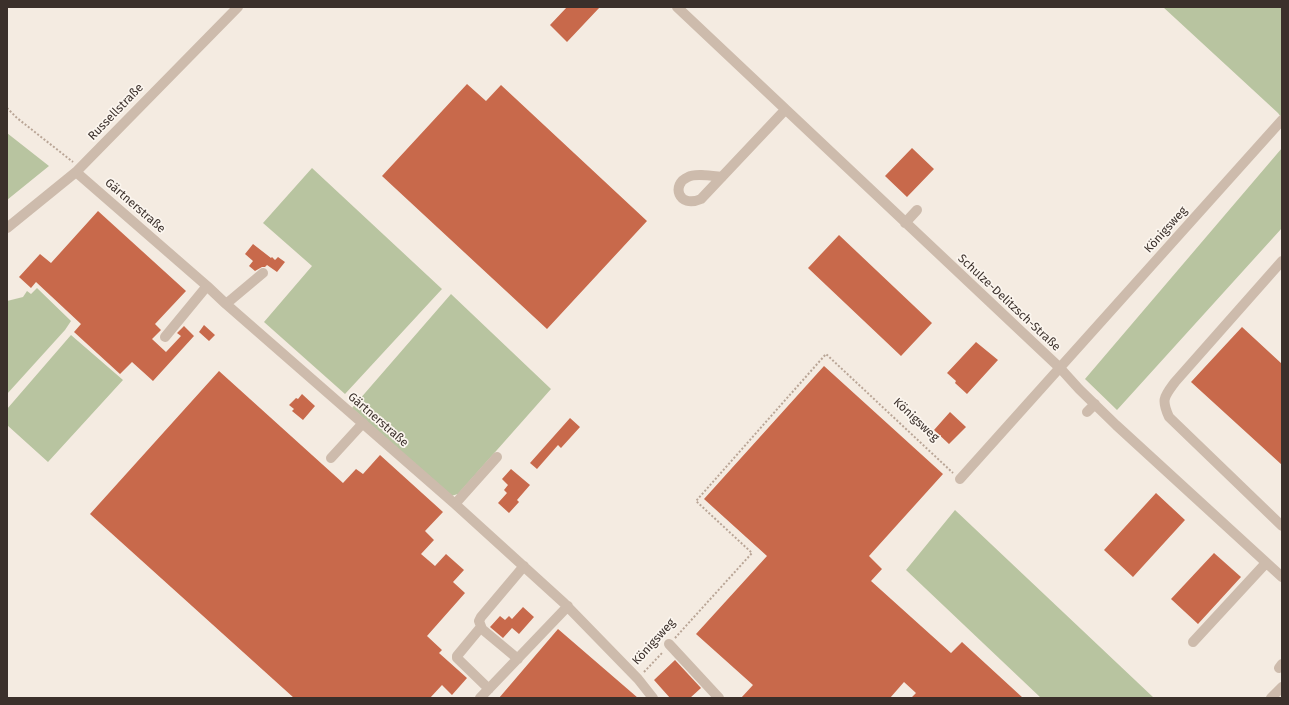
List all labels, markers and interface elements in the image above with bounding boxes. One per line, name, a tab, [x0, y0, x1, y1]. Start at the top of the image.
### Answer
street label: Russellstraße	[85, 81, 147, 143]
street label: Gärtnerstraße	[102, 176, 168, 236]
street label: Königsweg	[1141, 204, 1191, 256]
street label: Schulze-Delitzsch-Straße	[955, 252, 1063, 354]
street label: Gärtnerstraße	[345, 390, 411, 450]
street label: Königsweg	[890, 395, 942, 445]
street label: Königsweg	[629, 616, 679, 668]

